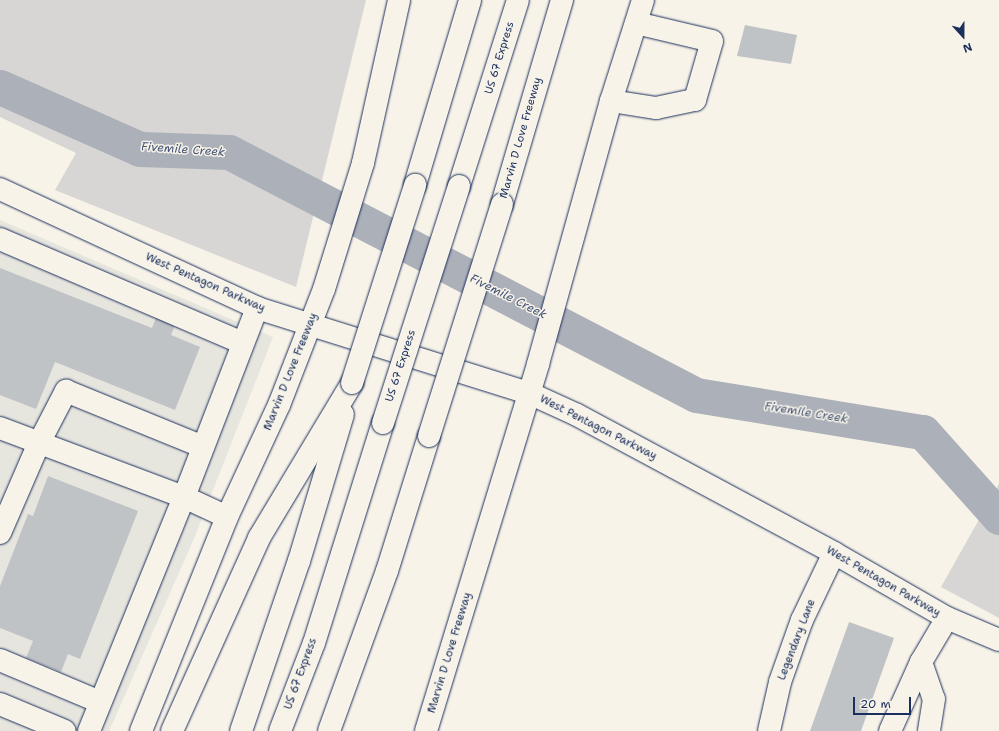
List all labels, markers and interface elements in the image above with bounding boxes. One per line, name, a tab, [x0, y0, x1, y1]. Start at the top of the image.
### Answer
north arrow	[943, 16, 983, 56]
street label: US 67 Express	[483, 20, 517, 96]
text: N	[961, 39, 974, 56]
street label: Marvin D Love Freeway	[497, 76, 545, 200]
water label: Fivemile Creek	[141, 140, 225, 160]
street label: West Pentagon Parkway	[143, 251, 267, 315]
water label: Fivemile Creek	[467, 271, 549, 323]
street label: Marvin D Love Freeway	[261, 311, 321, 433]
street label: US 67 Express	[383, 328, 419, 404]
street label: West Pentagon Parkway	[537, 393, 659, 463]
water label: Fivemile Creek	[763, 399, 849, 427]
street label: West Pentagon Parkway	[824, 544, 942, 620]
street label: Marvin D Love Freeway	[425, 591, 475, 715]
street label: Legendary Lane	[775, 598, 819, 682]
street label: US 67 Express	[282, 636, 320, 712]
scale bar	[855, 689, 913, 715]
text: 20 m	[860, 696, 891, 712]

